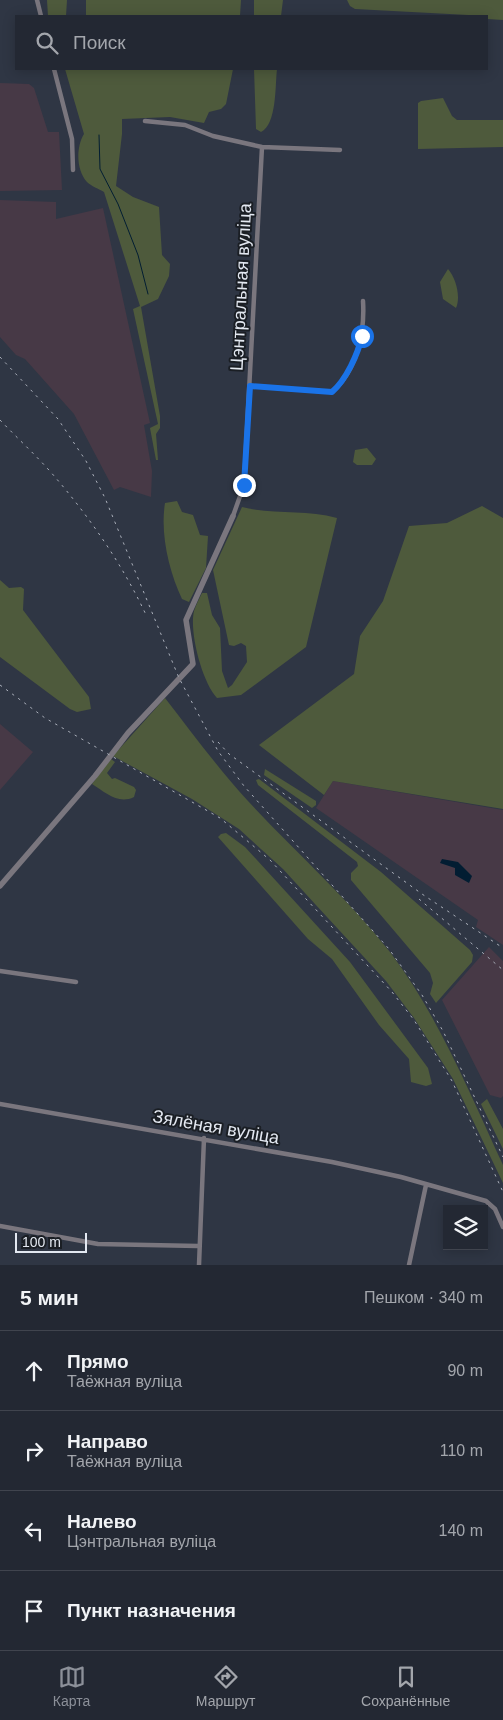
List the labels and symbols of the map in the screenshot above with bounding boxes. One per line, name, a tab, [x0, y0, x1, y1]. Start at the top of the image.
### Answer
street label: Цэнтральная вуліца	[227, 202, 255, 371]
route start	[351, 325, 374, 348]
route end	[233, 474, 256, 497]
street label: Зялёная вуліца	[151, 1106, 282, 1148]
scale bar	[15, 1230, 88, 1253]

